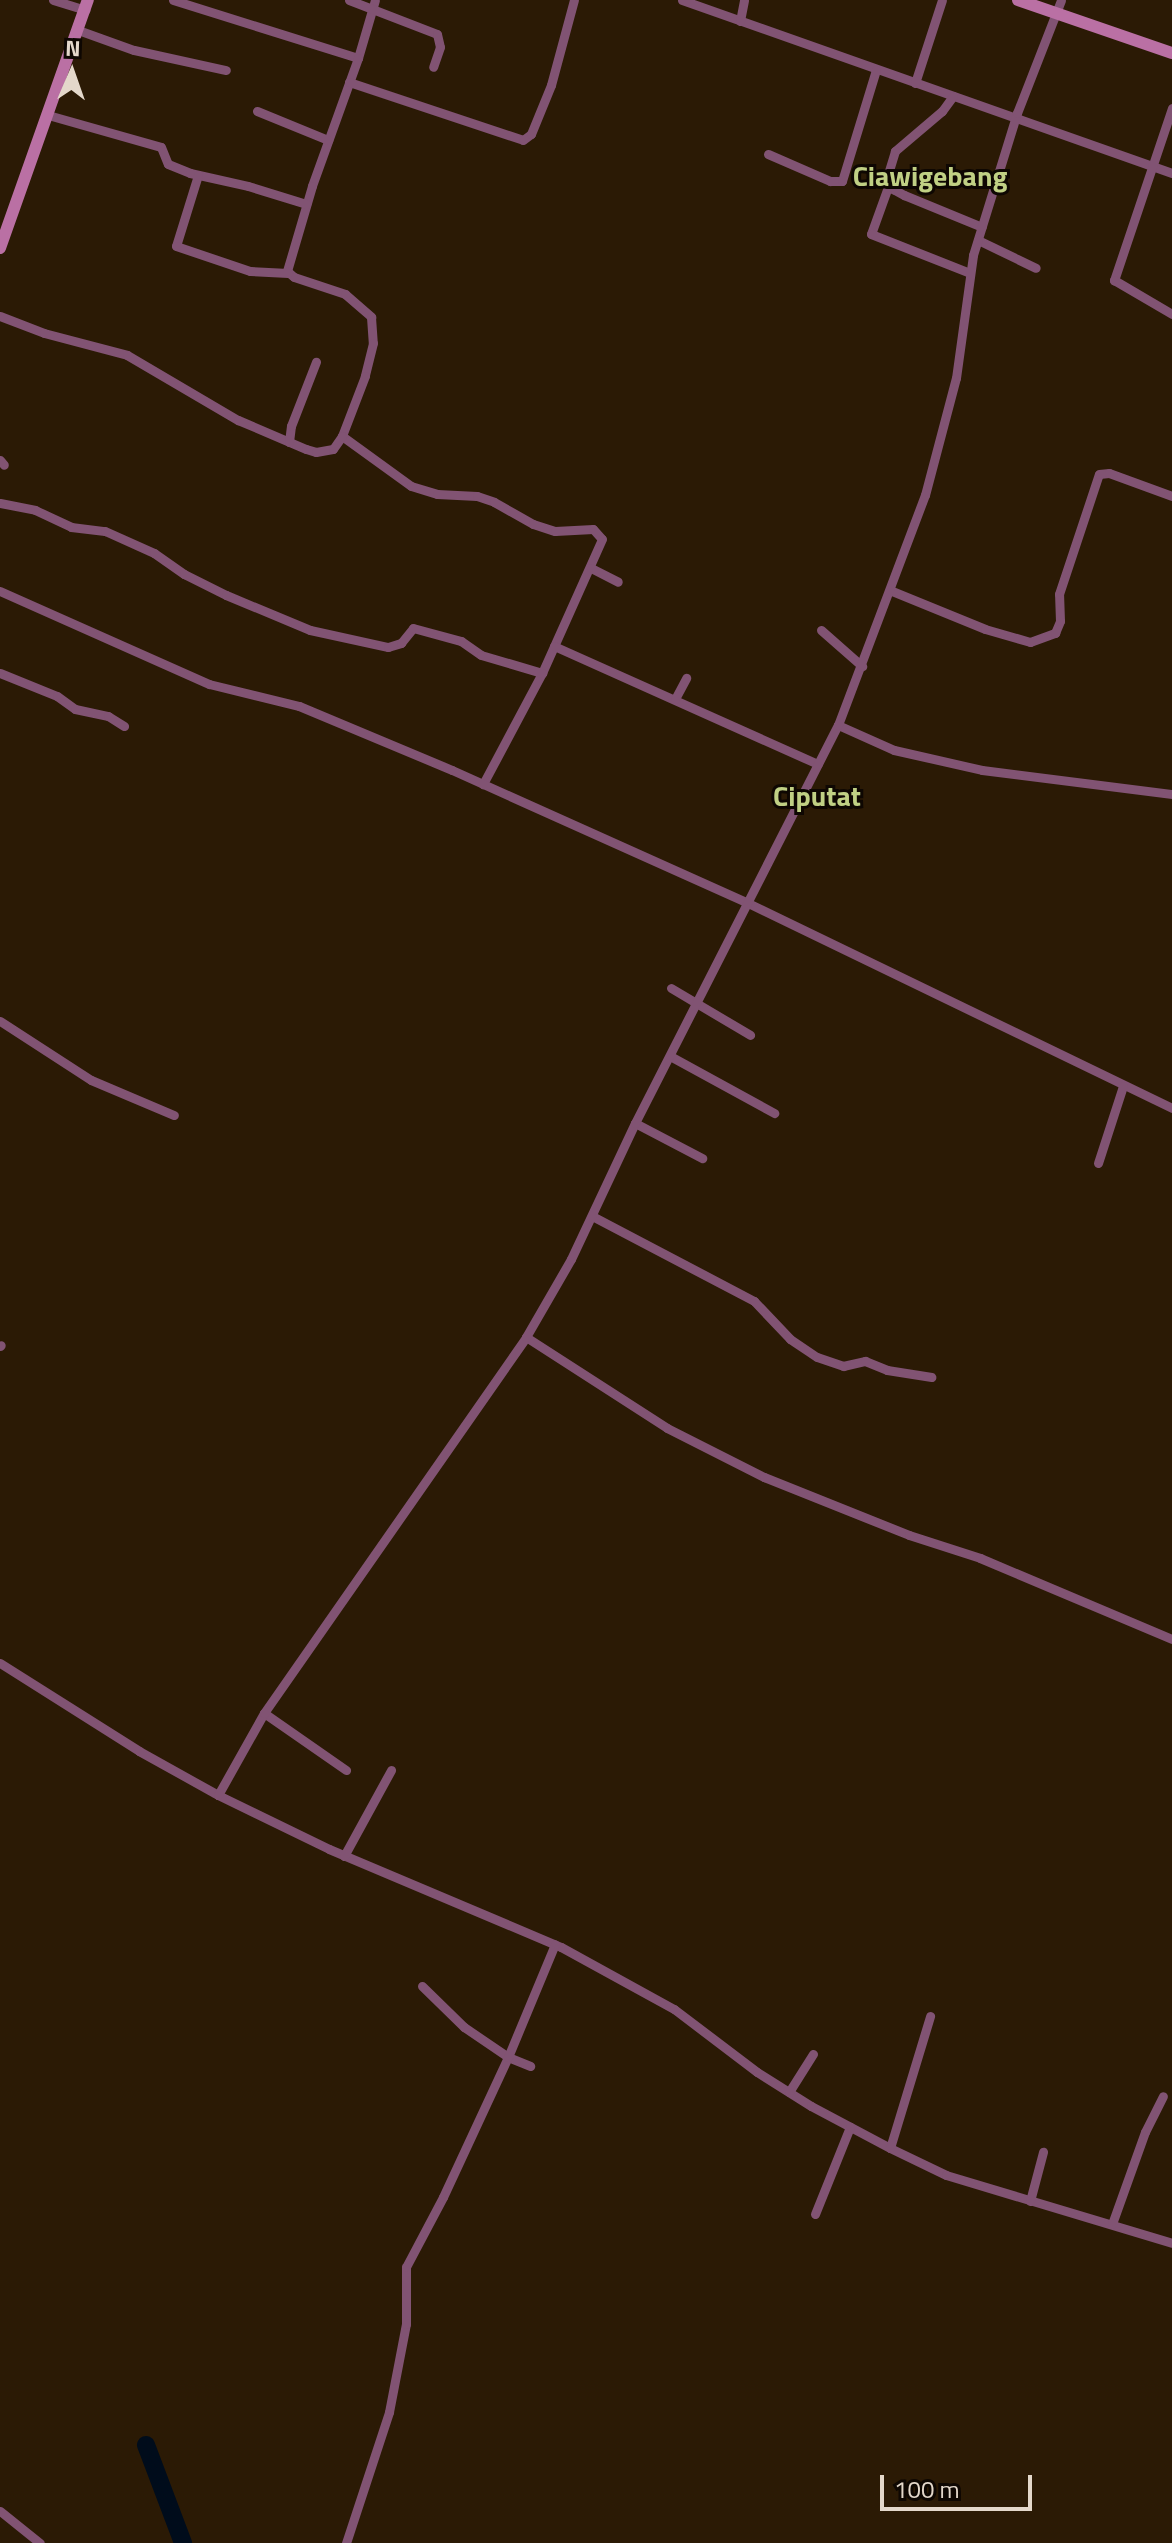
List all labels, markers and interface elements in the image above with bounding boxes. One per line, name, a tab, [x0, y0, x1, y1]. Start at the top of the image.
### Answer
text: N	[65, 31, 81, 65]
north arrow	[32, 32, 112, 112]
district label: Ciawigebang	[853, 159, 1007, 193]
district label: Ciputat	[773, 779, 861, 813]
scale bar	[884, 2459, 1036, 2509]
text: 100 m	[894, 2471, 960, 2507]

